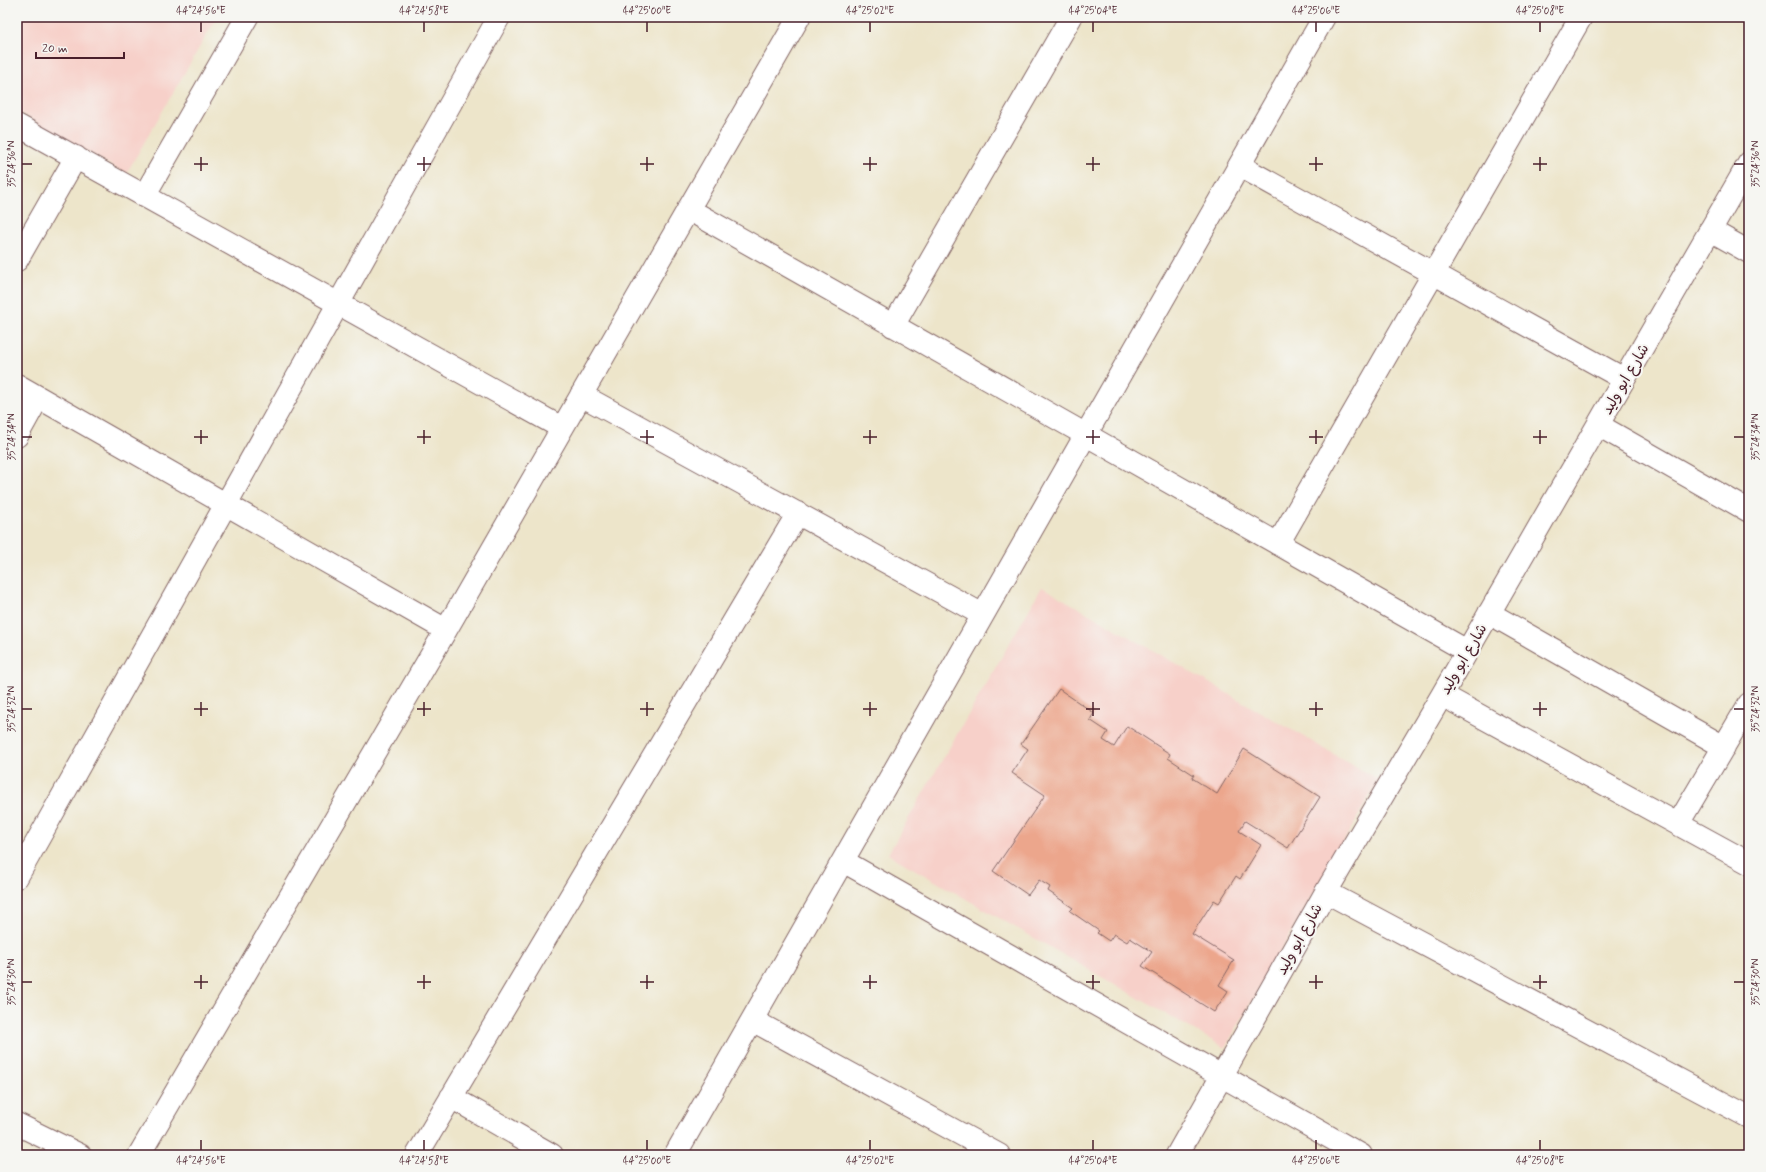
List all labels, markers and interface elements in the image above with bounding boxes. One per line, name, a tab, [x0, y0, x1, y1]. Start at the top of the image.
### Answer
text: 44°24'56"E	[176, 4, 226, 18]
text: 44°24'58"E	[399, 4, 449, 18]
text: 44°25'00"E	[623, 4, 671, 18]
text: 44°25'02"E	[846, 4, 894, 18]
text: 44°25'04"E	[1069, 4, 1118, 18]
text: 44°25'06"E	[1292, 4, 1340, 18]
text: 44°25'08"E	[1516, 4, 1564, 18]
scale bar	[36, 34, 124, 60]
text: 20 m	[42, 41, 68, 57]
text: 35°24'36"N	[5, 140, 19, 187]
text: 35°24'36"N	[1749, 140, 1763, 187]
street label: شارع ابو وليد	[1598, 340, 1654, 419]
text: 35°24'34"N	[5, 413, 19, 461]
text: 35°24'34"N	[1749, 413, 1763, 461]
street label: شارع ابو وليد	[1436, 620, 1492, 699]
text: 35°24'32"N	[5, 685, 19, 732]
text: 35°24'32"N	[1749, 685, 1763, 732]
street label: شارع ابو وليد	[1272, 900, 1328, 979]
text: 35°24'30"N	[5, 958, 19, 1005]
text: 35°24'30"N	[1749, 958, 1763, 1005]
text: 44°24'56"E	[176, 1154, 226, 1168]
text: 44°24'58"E	[399, 1154, 449, 1168]
text: 44°25'00"E	[623, 1154, 671, 1168]
text: 44°25'02"E	[846, 1154, 894, 1168]
text: 44°25'04"E	[1069, 1154, 1118, 1168]
text: 44°25'06"E	[1292, 1154, 1340, 1168]
text: 44°25'08"E	[1516, 1154, 1564, 1168]

